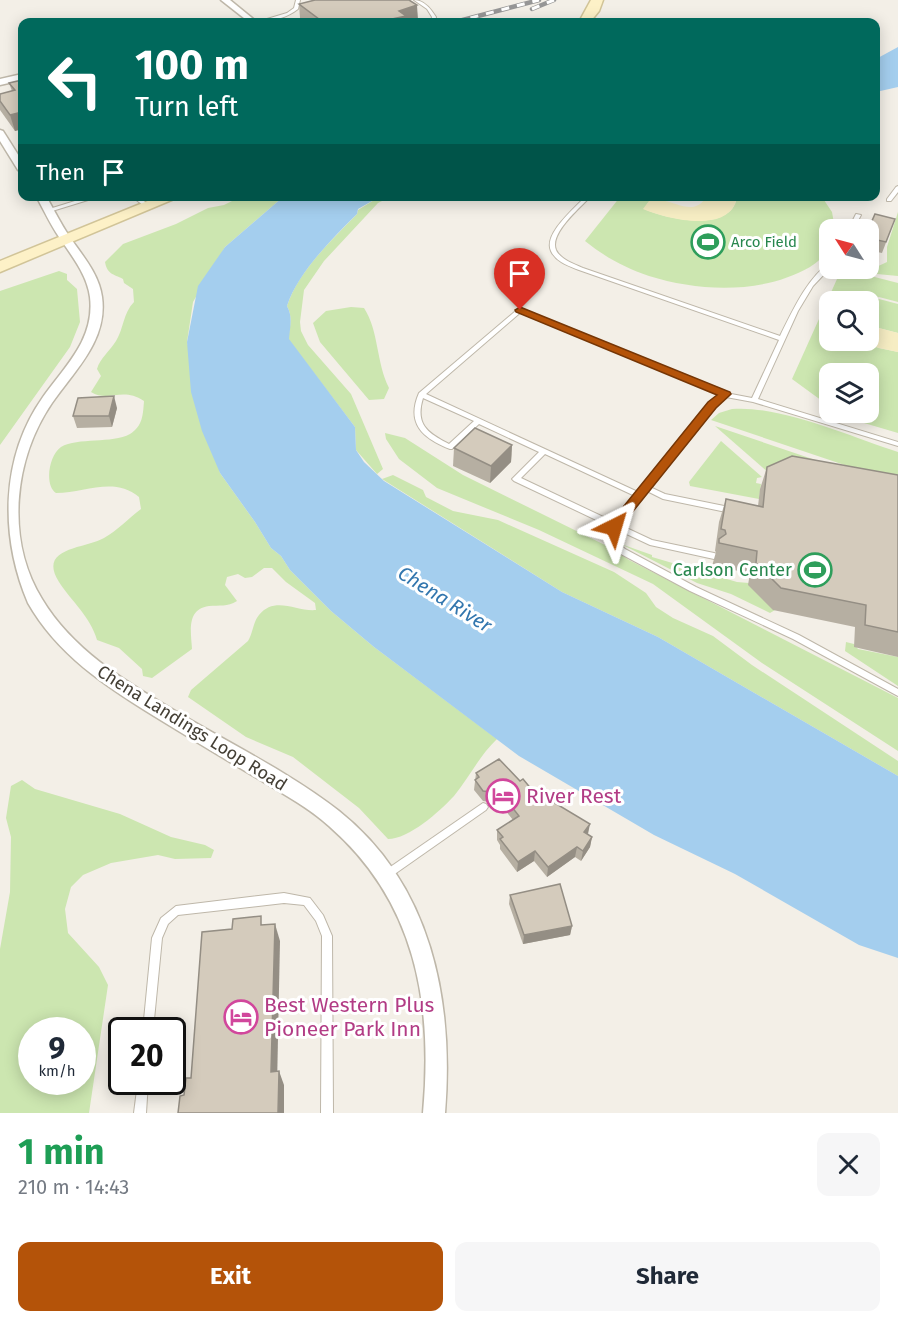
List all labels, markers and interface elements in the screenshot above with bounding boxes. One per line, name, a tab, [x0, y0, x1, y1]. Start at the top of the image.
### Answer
text: 100 m	[135, 40, 249, 90]
icon: left	[36, 42, 114, 120]
text: Turn left	[135, 91, 238, 123]
icon: arrive	[97, 156, 130, 189]
text: Then	[36, 159, 85, 186]
north arrow	[819, 219, 879, 279]
map controls	[819, 219, 879, 423]
sports icon: Arco Field	[690, 224, 726, 260]
place label: Arco Field	[731, 233, 797, 251]
pin	[494, 248, 545, 310]
icon: arrive	[503, 257, 536, 290]
button: search	[819, 291, 879, 351]
button: layers	[819, 363, 879, 423]
position arrow	[582, 495, 646, 559]
sports icon: Carlson Center	[797, 552, 833, 588]
place label: Carlson Center	[673, 559, 792, 581]
water label: Chena River	[394, 561, 498, 638]
street label: Chena Landings Loop Road	[93, 660, 291, 796]
hotel icon: River Rest	[485, 778, 521, 814]
place label: River Rest	[526, 783, 622, 809]
place label: Best Western Plus Pioneer Park Inn	[264, 992, 435, 1042]
hotel icon: Best Western Plus Pioneer Park Inn	[223, 999, 259, 1035]
speed limit sign: 20	[108, 1017, 186, 1095]
text: 9	[49, 1031, 65, 1067]
text: km/h	[38, 1062, 76, 1080]
text: 1 min	[18, 1130, 105, 1174]
button: close	[817, 1133, 880, 1196]
text: 210 m · 14:43	[18, 1175, 129, 1199]
button: Exit	[18, 1242, 443, 1311]
button: Share	[455, 1242, 880, 1311]

